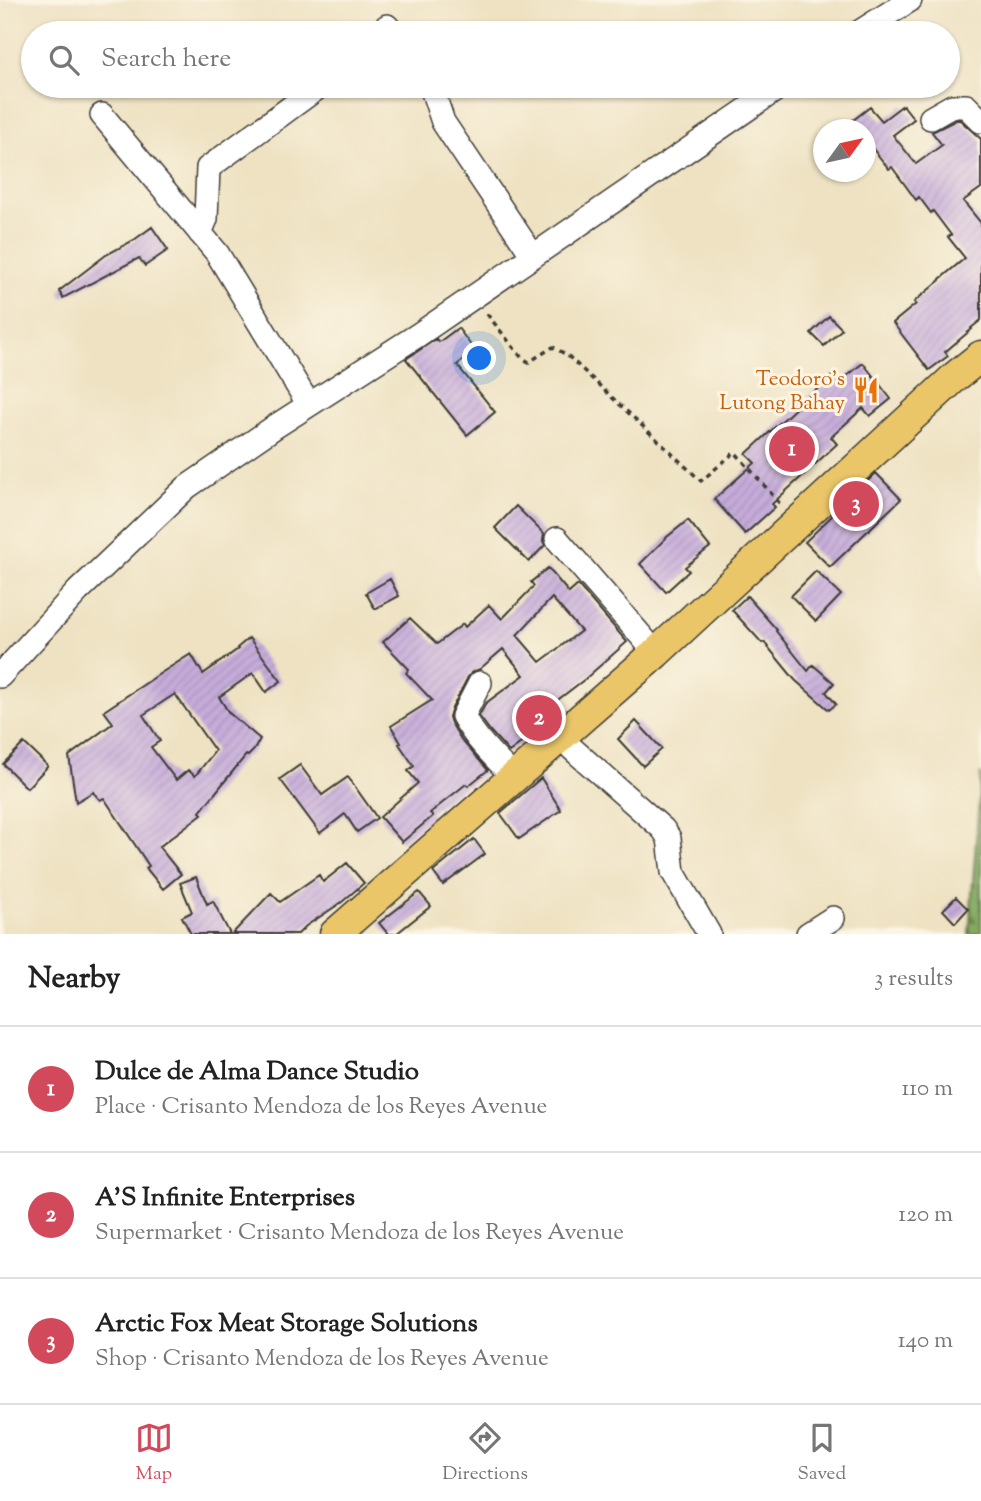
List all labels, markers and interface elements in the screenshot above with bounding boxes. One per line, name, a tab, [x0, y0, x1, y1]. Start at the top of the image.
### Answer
search box	[21, 21, 960, 98]
icon: search	[45, 41, 83, 79]
text: Search here	[101, 41, 231, 78]
north arrow	[813, 119, 876, 182]
your location	[462, 341, 496, 375]
place label: Teodoro's Lutong Bahay	[720, 365, 846, 419]
restaurant icon: Teodoro's Lutong Bahay	[851, 375, 881, 405]
pin: 1	[769, 423, 815, 475]
pin: 3	[833, 478, 879, 530]
pin: 2	[516, 692, 562, 744]
text: Nearby	[28, 958, 120, 1001]
text: 3 results	[874, 963, 953, 996]
text: Dulce de Alma Dance Studio	[95, 1054, 419, 1091]
text: 1	[47, 1073, 55, 1106]
text: 110 m	[902, 1073, 953, 1106]
text: Place · Crisanto Mendoza de los Reyes Avenue	[95, 1091, 547, 1124]
text: A'S Infinite Enterprises	[95, 1180, 355, 1217]
text: 2	[46, 1199, 56, 1232]
text: 120 m	[898, 1199, 953, 1232]
text: Supermarket · Crisanto Mendoza de los Reyes Avenue	[95, 1217, 624, 1250]
text: Arctic Fox Meat Storage Solutions	[95, 1306, 478, 1343]
text: 3	[46, 1325, 56, 1358]
text: 140 m	[898, 1325, 953, 1358]
text: Shop · Crisanto Mendoza de los Reyes Avenue	[95, 1343, 549, 1376]
tab: Map	[135, 1419, 173, 1488]
tab: Directions	[442, 1419, 528, 1488]
tab: Saved	[797, 1419, 846, 1488]

